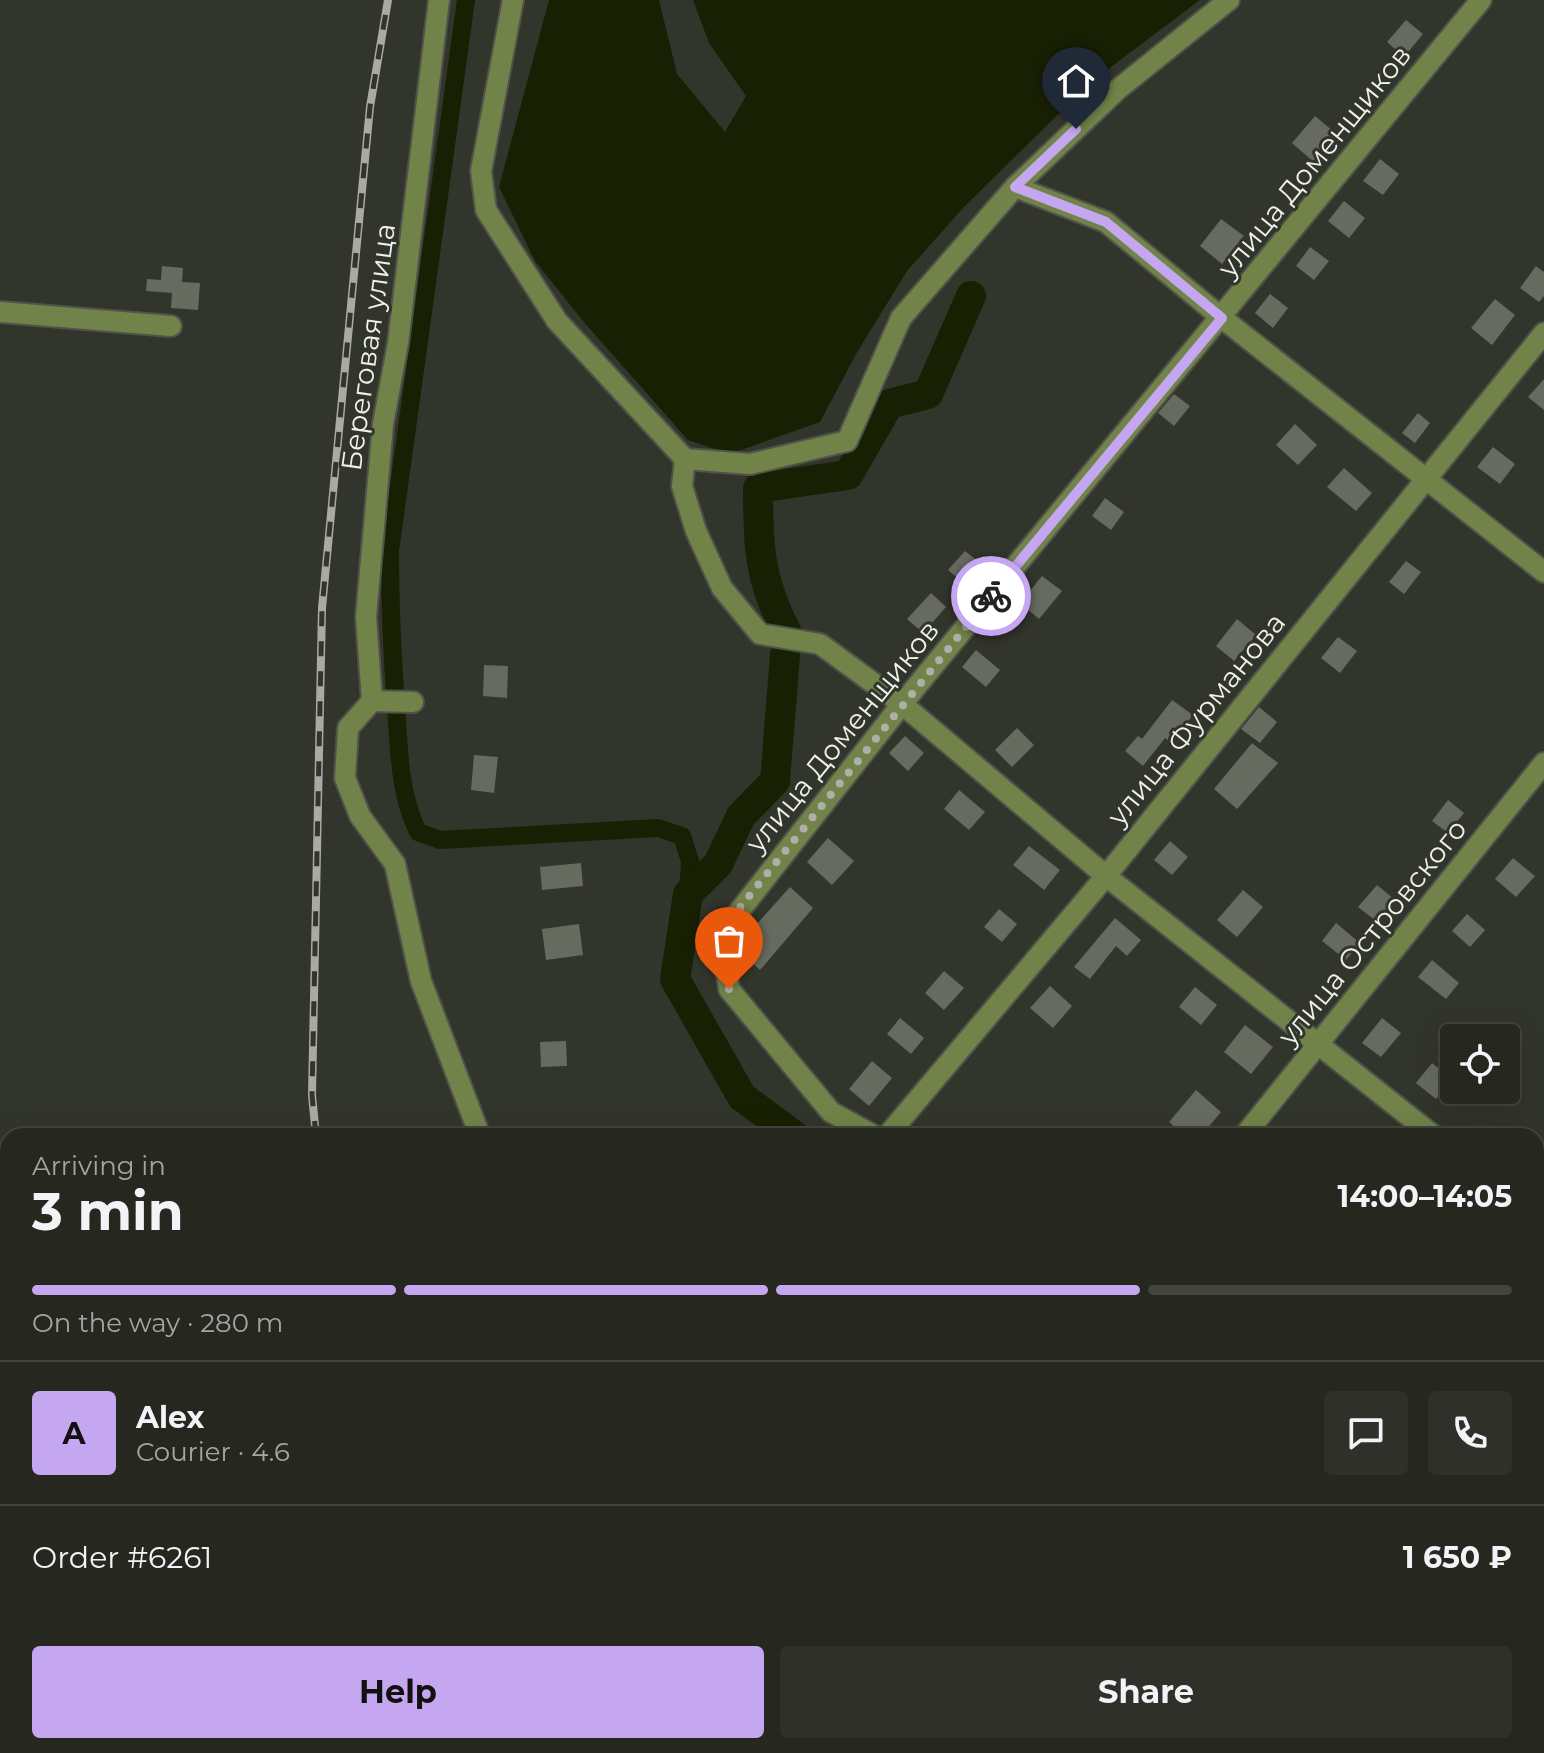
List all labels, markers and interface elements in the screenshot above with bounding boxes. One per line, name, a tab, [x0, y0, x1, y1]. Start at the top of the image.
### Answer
street label: улица Доменщиков	[1209, 38, 1418, 285]
pin	[1042, 47, 1110, 129]
icon: home	[1054, 59, 1098, 103]
street label: Береговая улица	[334, 221, 402, 473]
courier	[951, 556, 1031, 636]
icon: bike	[969, 574, 1013, 618]
street label: улица Фурманова	[1099, 606, 1292, 833]
street label: улица Доменщиков	[737, 613, 946, 860]
street label: улица Островского	[1270, 812, 1474, 1053]
pin	[695, 907, 763, 989]
icon: bag	[707, 919, 751, 963]
map controls	[1440, 1024, 1520, 1104]
button: locate	[1440, 1024, 1520, 1104]
text: Arriving in	[32, 1150, 166, 1182]
text: 14:00–14:05	[1338, 1178, 1512, 1215]
text: 3 min	[32, 1180, 184, 1243]
text: On the way · 280 m	[32, 1307, 283, 1339]
button: chat	[1324, 1391, 1408, 1475]
button: phone	[1428, 1391, 1512, 1475]
text: Alex	[136, 1399, 204, 1436]
text: A	[63, 1415, 85, 1452]
text: Courier · 4.6	[136, 1436, 290, 1468]
text: Order #6261	[32, 1539, 212, 1576]
text: 1 650 ₽	[1403, 1539, 1512, 1576]
button: Help	[32, 1646, 764, 1738]
button: Share	[780, 1646, 1512, 1738]

